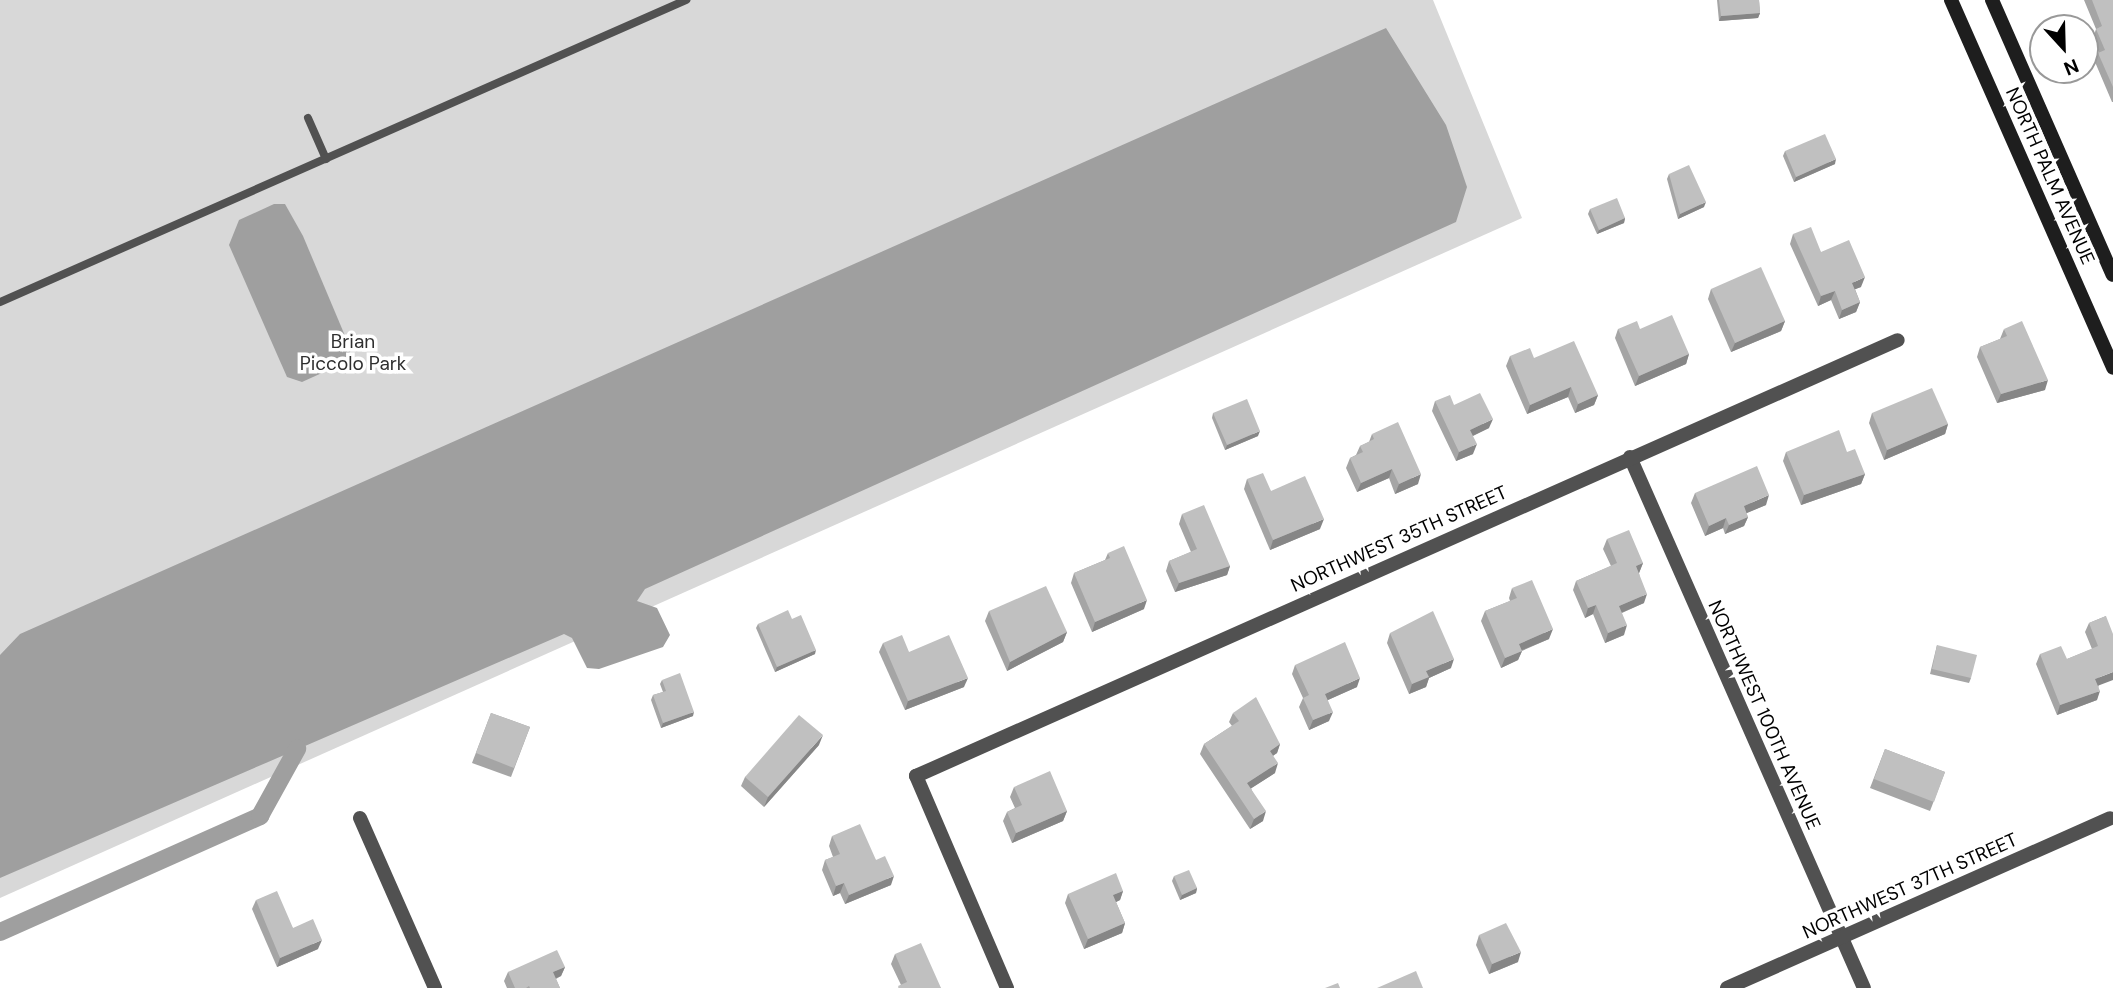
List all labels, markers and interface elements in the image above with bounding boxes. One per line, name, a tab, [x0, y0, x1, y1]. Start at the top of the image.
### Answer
north arrow	[2029, 14, 2099, 84]
text: N	[2060, 53, 2082, 81]
street label: NORTH PALM AVENUE	[2001, 84, 2099, 268]
park label: Brian Piccolo Park	[300, 331, 406, 375]
street label: NORTHWEST 35TH STREET	[1287, 481, 1511, 597]
street label: NORTHWEST 100TH AVENUE	[1703, 597, 1825, 833]
street label: NORTHWEST 37TH STREET	[1799, 828, 2021, 944]

